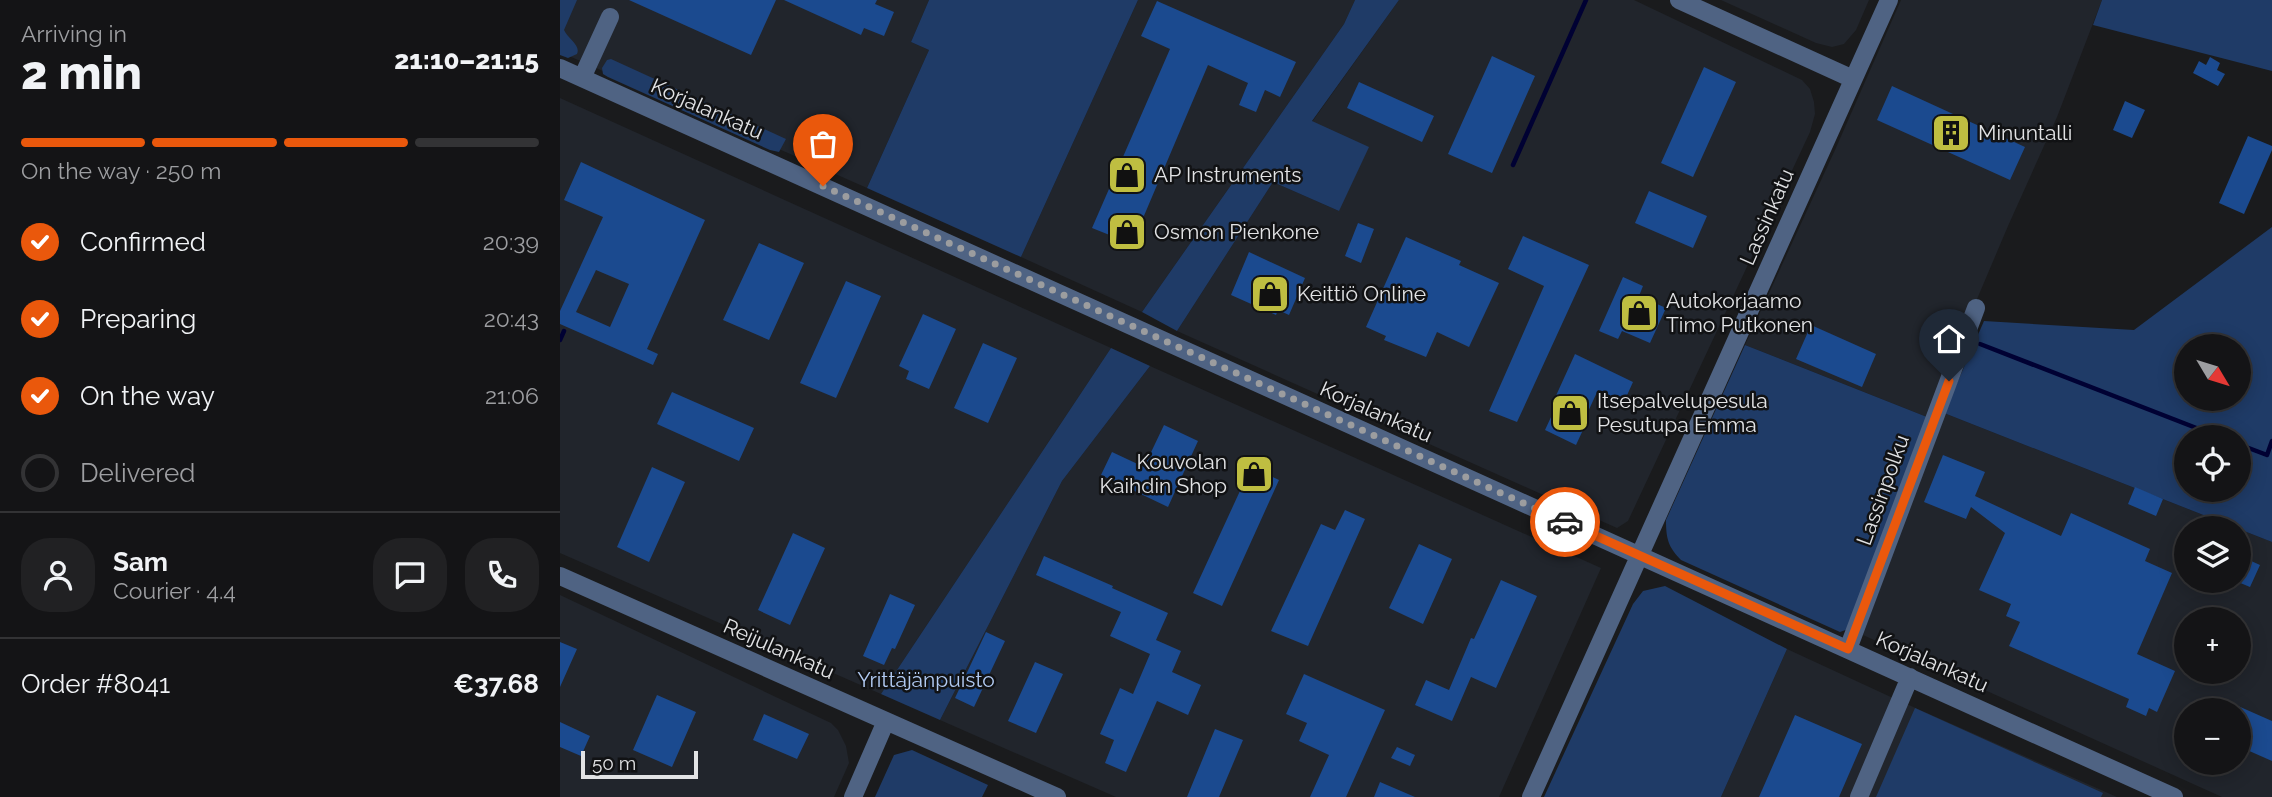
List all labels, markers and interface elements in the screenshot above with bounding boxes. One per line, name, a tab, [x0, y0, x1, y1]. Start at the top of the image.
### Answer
text: Arriving in	[21, 20, 127, 47]
text: 21:10–21:15	[394, 45, 539, 75]
text: 2 min	[21, 46, 142, 100]
street label: Korjalankatu	[647, 73, 767, 144]
building icon: Minuntalli	[1930, 112, 1972, 154]
pin	[793, 114, 853, 186]
place label: Minuntalli	[1978, 120, 2072, 145]
icon: bag	[804, 125, 842, 163]
shop icon: AP Instruments	[1106, 154, 1148, 196]
text: On the way · 250 m	[21, 157, 221, 184]
place label: AP Instruments	[1154, 162, 1301, 187]
street label: Lassinkatu	[1734, 165, 1799, 269]
shop icon: Osmon Pienkone	[1106, 211, 1148, 253]
place label: Osmon Pienkone	[1154, 219, 1319, 244]
icon: check	[21, 223, 59, 261]
text: Confirmed	[80, 227, 206, 257]
text: 20:39	[483, 228, 539, 255]
shop icon: Keittiö Online	[1249, 273, 1291, 315]
place label: Keittiö Online	[1297, 281, 1426, 306]
place label: Autokorjaamo Timo Putkonen	[1666, 288, 1813, 337]
shop icon: Autokorjaamo Timo Putkonen	[1618, 292, 1660, 334]
icon: check	[21, 300, 59, 338]
text: Preparing	[80, 304, 196, 334]
text: 20:43	[484, 305, 539, 332]
pin	[1919, 309, 1979, 381]
icon: home	[1930, 320, 1968, 358]
north arrow	[2174, 334, 2250, 411]
map controls	[2174, 334, 2251, 775]
street label: Korjalankatu	[1316, 376, 1436, 447]
icon: check	[21, 377, 59, 415]
text: On the way	[80, 381, 215, 411]
text: 21:06	[485, 382, 539, 409]
place label: Itsepalvelupesula Pesutupa Emma	[1597, 388, 1768, 437]
shop icon: Itsepalvelupesula Pesutupa Emma	[1549, 392, 1591, 434]
button: locate	[2174, 425, 2251, 502]
street label: Lassinpolku	[1851, 431, 1914, 548]
place label: Kouvolan Kaihdin Shop	[1100, 449, 1227, 498]
shop icon: Kouvolan Kaihdin Shop	[1233, 453, 1275, 495]
text: Delivered	[80, 458, 195, 488]
courier	[1530, 487, 1600, 557]
icon: car	[1546, 503, 1584, 541]
button: layers	[2174, 516, 2251, 593]
button: person	[21, 538, 95, 612]
button: chat	[373, 538, 447, 612]
button: phone	[465, 538, 539, 612]
text: Sam	[113, 547, 168, 577]
text: Courier · 4.4	[113, 577, 236, 604]
button: +	[2174, 607, 2251, 684]
street label: Reijulankatu	[720, 613, 839, 684]
street label: Korjalankatu	[1872, 626, 1992, 697]
park label: Yrittäjänpuisto	[857, 667, 995, 692]
text: Order #8041	[21, 669, 170, 699]
text: €37.68	[453, 669, 539, 699]
button: −	[2174, 698, 2251, 775]
scale bar	[581, 748, 698, 780]
text: 50 m	[592, 752, 636, 774]

